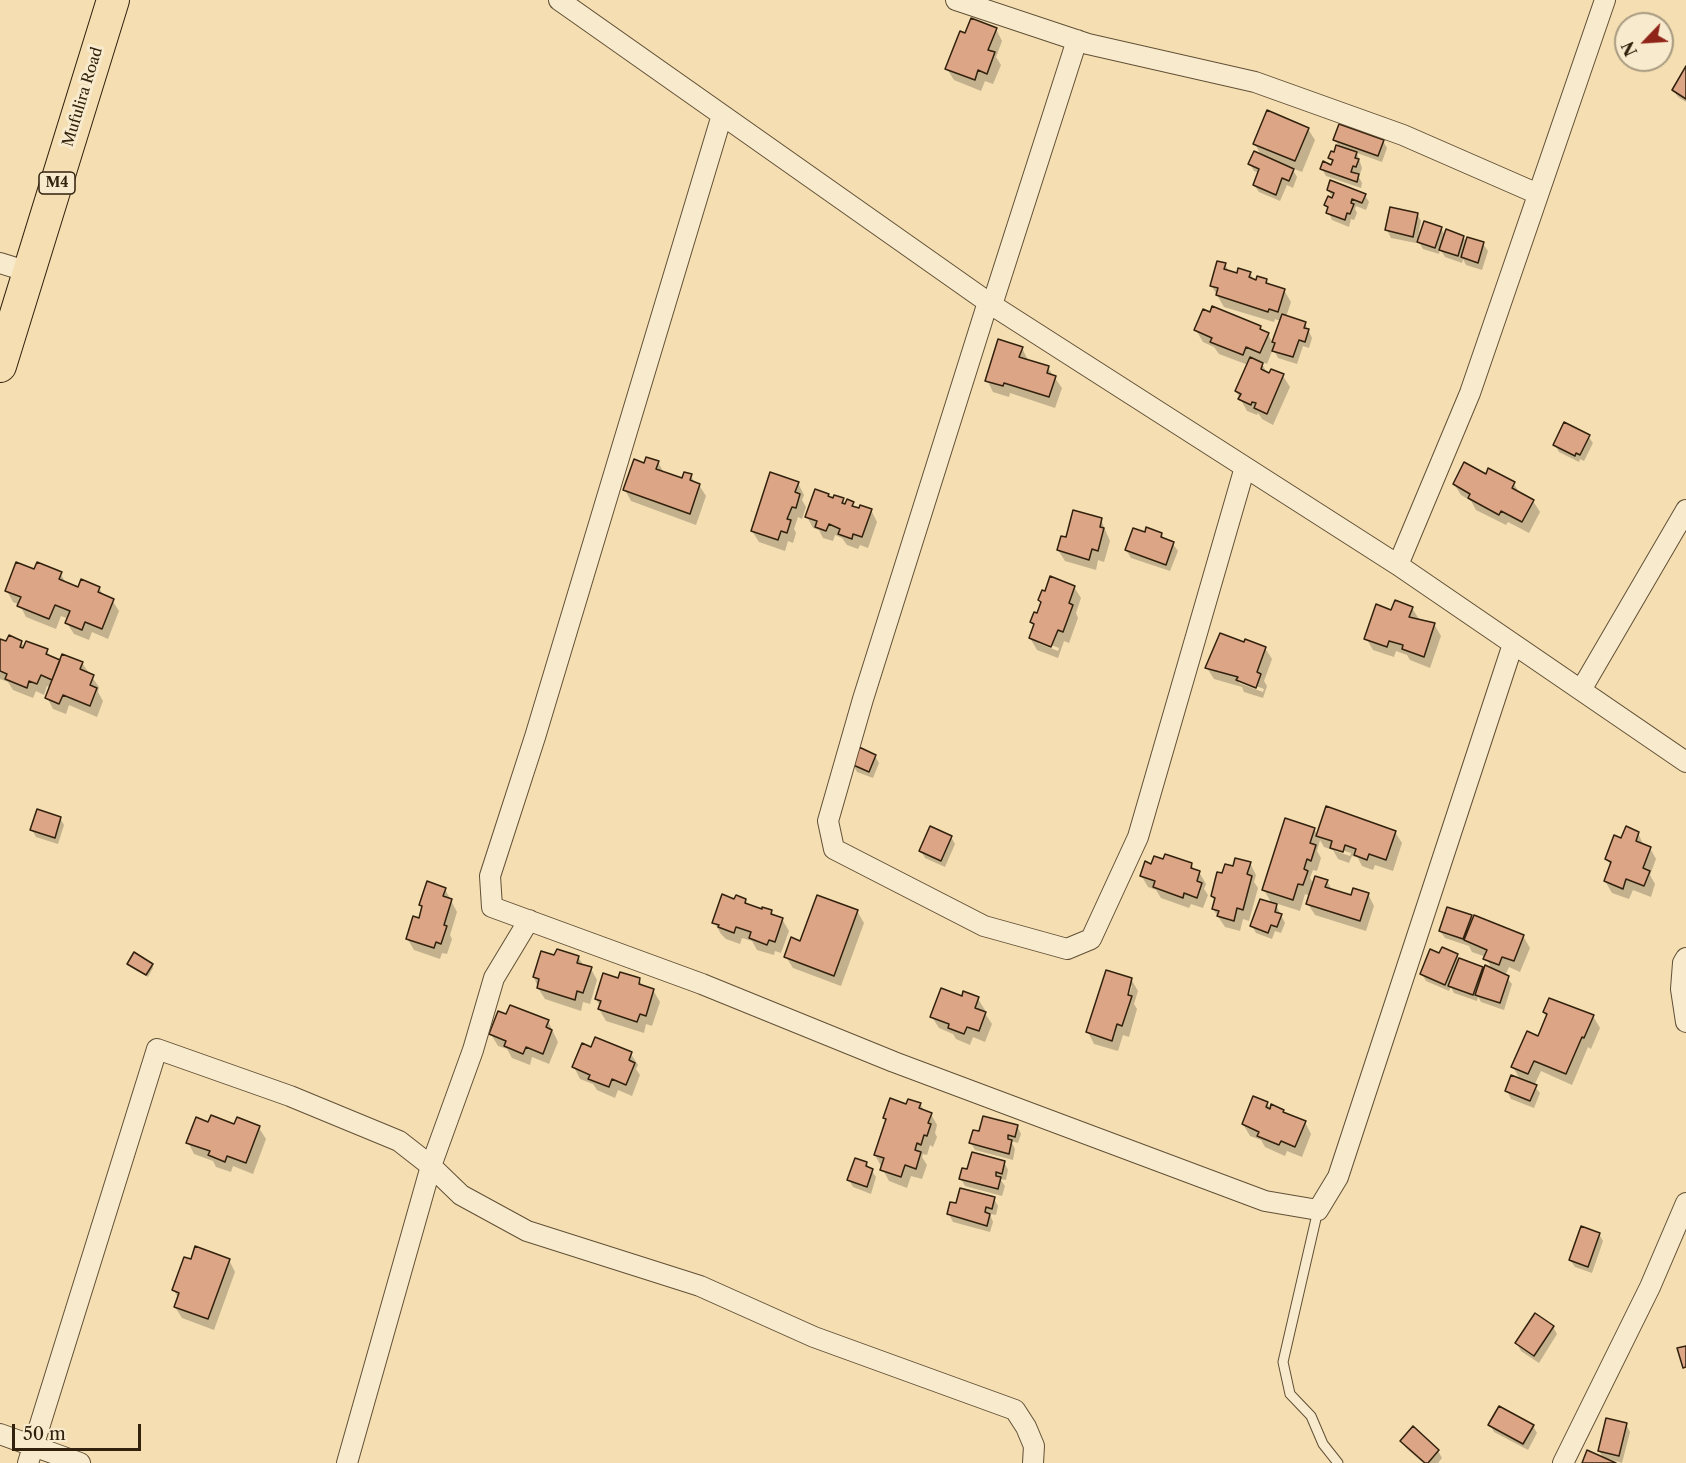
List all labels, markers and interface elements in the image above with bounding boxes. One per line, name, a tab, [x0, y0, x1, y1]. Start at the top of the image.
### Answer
north arrow	[1614, 12, 1674, 72]
text: N	[1617, 38, 1642, 59]
street label: Mufulira Road	[59, 45, 107, 149]
road number: M4	[39, 172, 75, 194]
scale bar	[15, 1412, 144, 1450]
text: 50 m	[23, 1423, 66, 1445]

